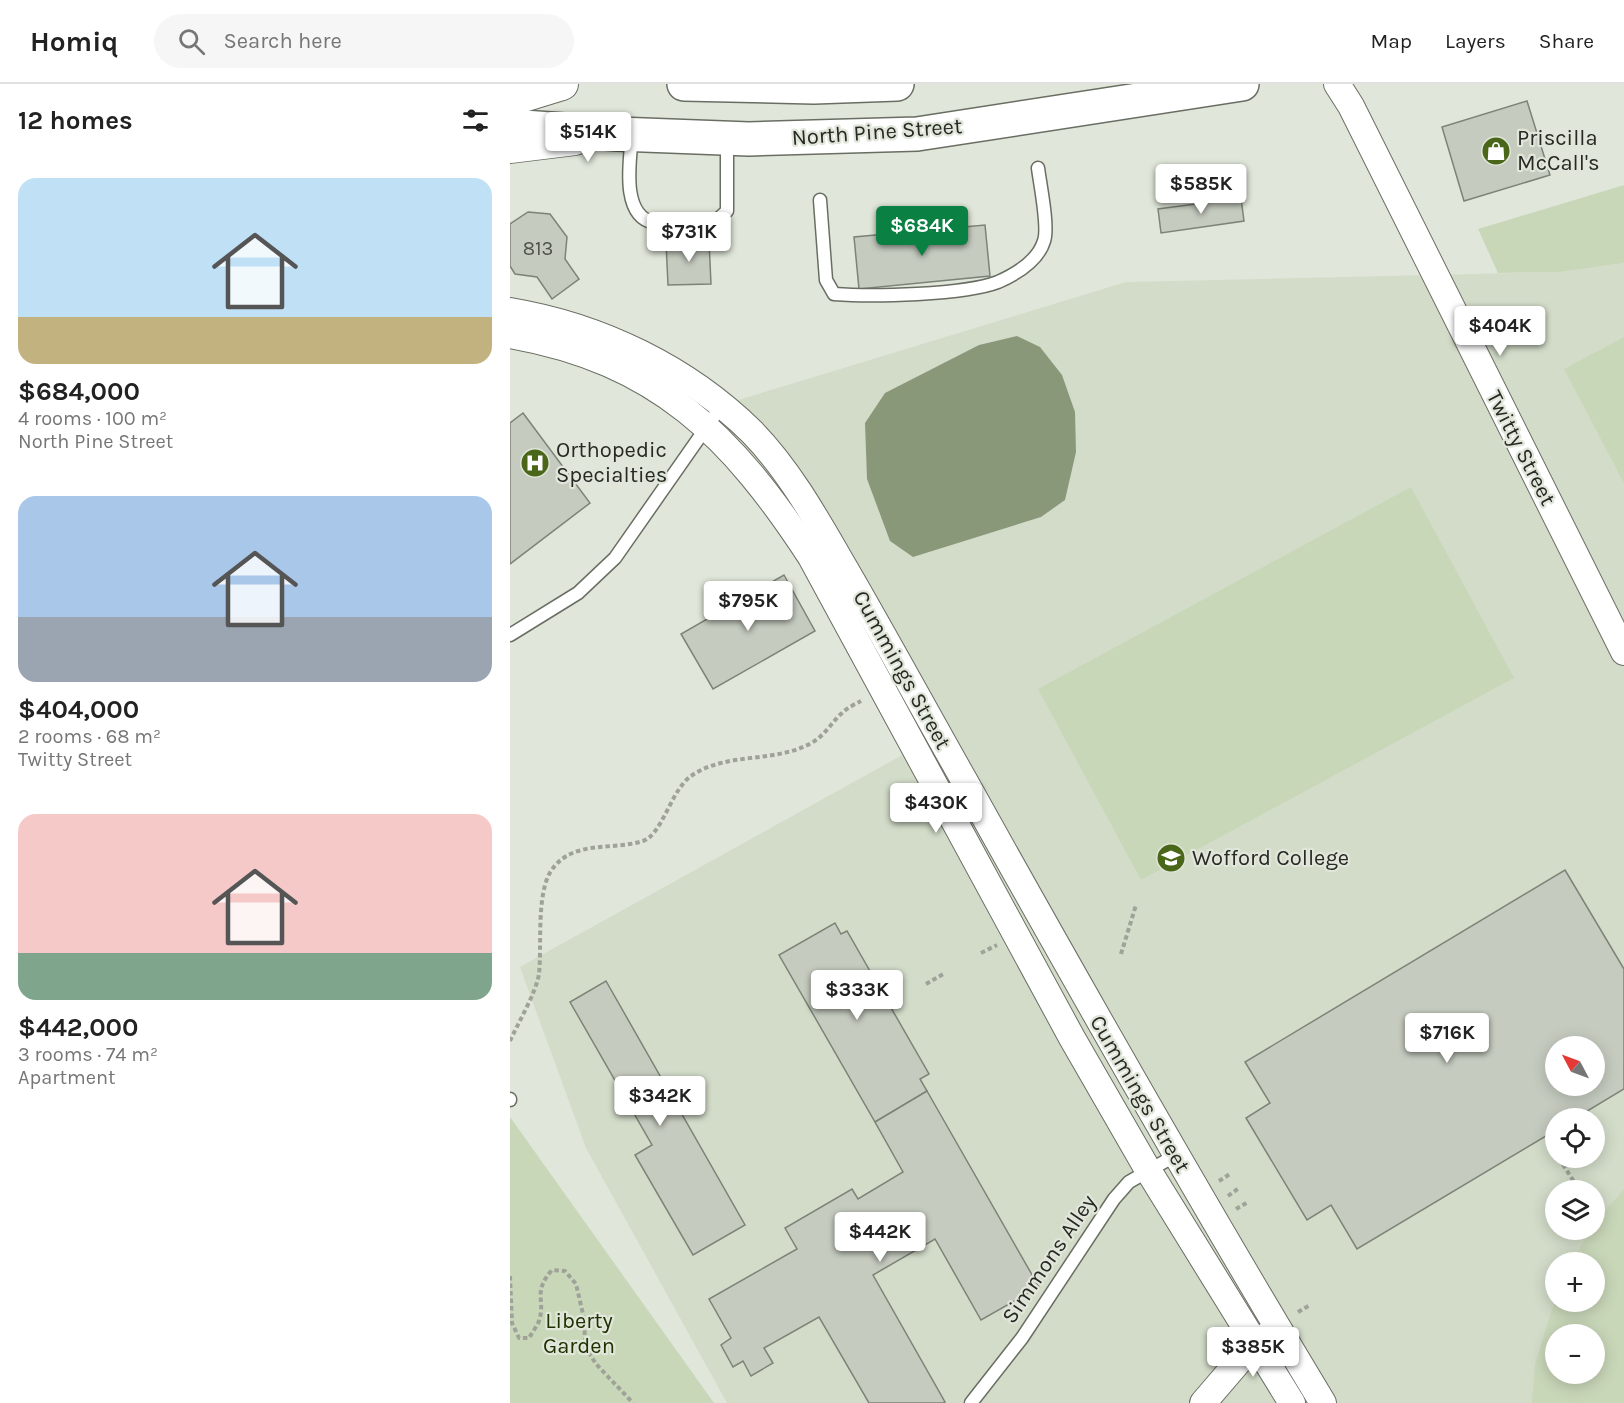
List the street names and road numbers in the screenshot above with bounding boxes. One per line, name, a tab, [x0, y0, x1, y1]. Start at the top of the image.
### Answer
street label: North Pine Street	[791, 113, 963, 151]
street label: Twitty Street	[1481, 386, 1561, 510]
street label: Cummings Street	[848, 586, 956, 754]
street label: Cummings Street	[1084, 1011, 1196, 1177]
street label: Simmons Alley	[996, 1190, 1102, 1328]

